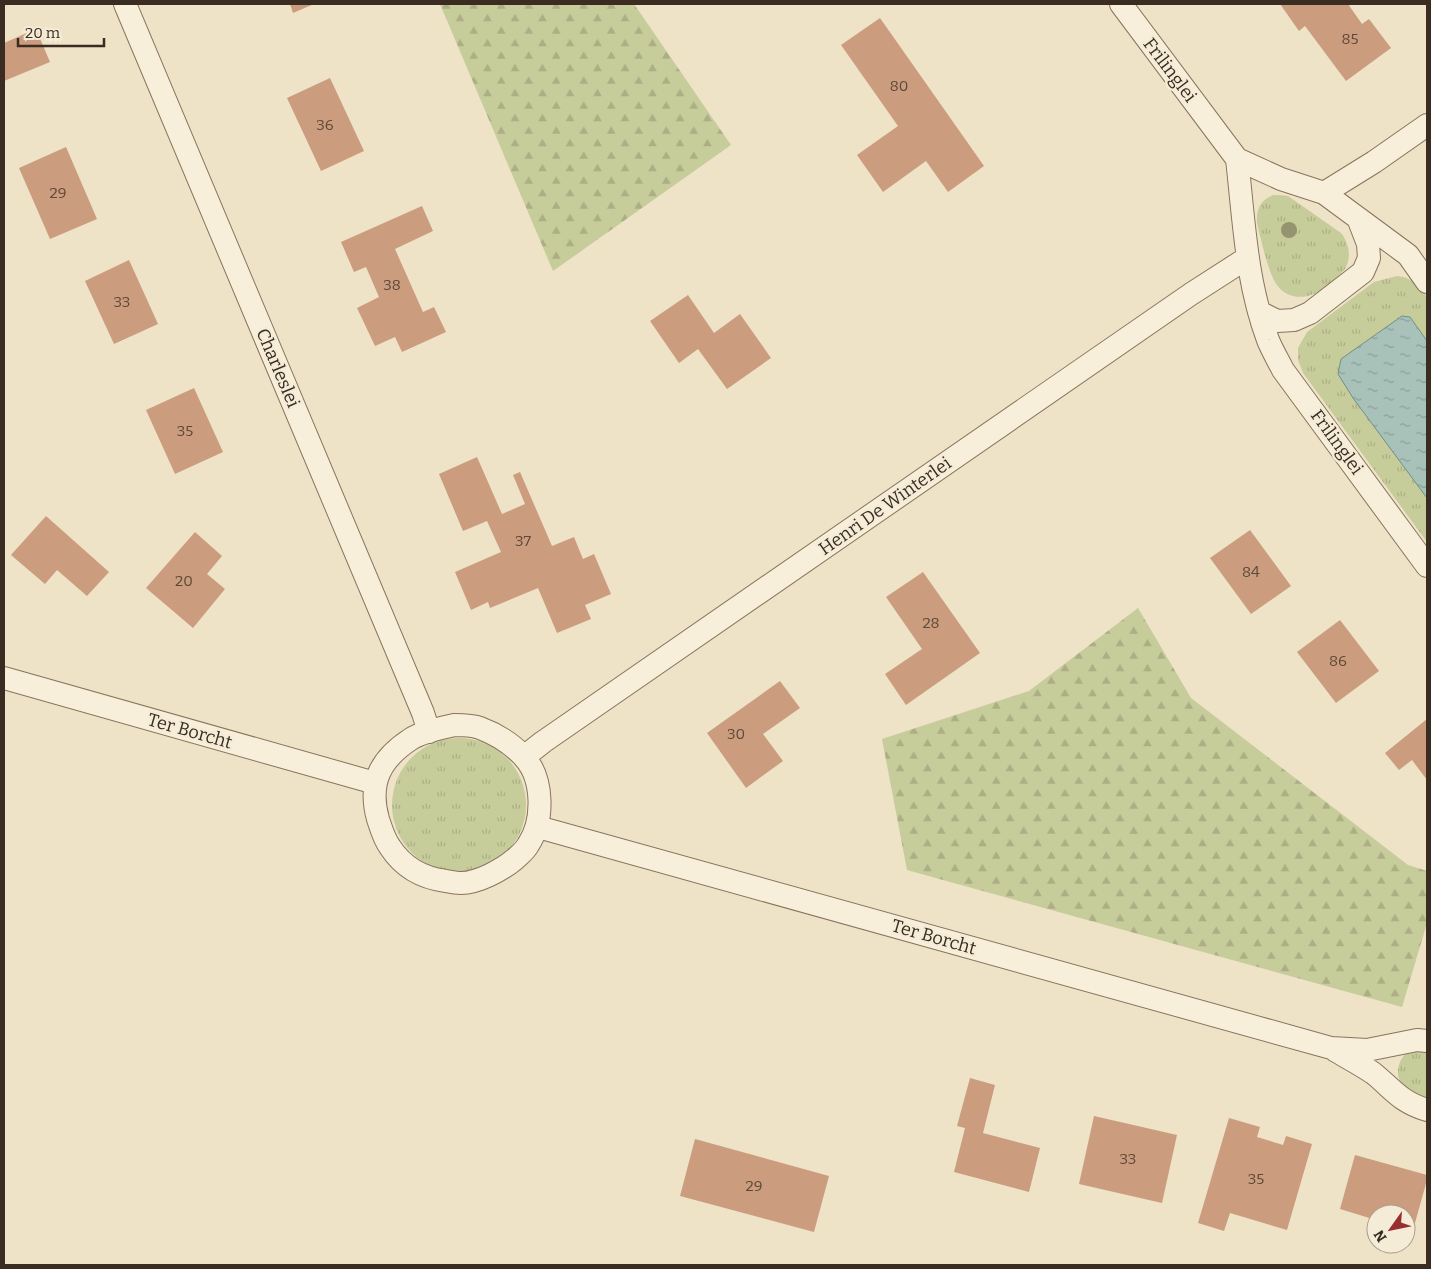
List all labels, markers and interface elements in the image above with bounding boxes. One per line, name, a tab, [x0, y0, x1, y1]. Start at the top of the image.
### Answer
scale bar	[18, 15, 104, 47]
text: 20 m	[25, 24, 61, 42]
house number: 85	[1341, 30, 1359, 48]
street label: Frilinglei	[1139, 33, 1201, 107]
house number: 80	[890, 77, 908, 95]
house number: 36	[316, 116, 334, 134]
house number: 29	[50, 184, 66, 202]
house number: 38	[383, 276, 401, 294]
house number: 33	[114, 293, 130, 311]
street label: Charleslei	[252, 325, 304, 411]
street label: Frilinglei	[1306, 405, 1368, 479]
house number: 35	[177, 422, 193, 440]
street label: Henri De Winterlei	[814, 452, 956, 560]
house number: 37	[515, 532, 532, 550]
house number: 84	[1242, 563, 1260, 581]
house number: 20	[175, 572, 193, 590]
house number: 28	[922, 614, 940, 632]
house number: 86	[1329, 652, 1347, 670]
street label: Ter Borcht	[145, 708, 235, 754]
house number: 30	[727, 725, 745, 743]
street label: Ter Borcht	[889, 914, 979, 960]
house number: 33	[1120, 1150, 1136, 1168]
house number: 35	[1248, 1170, 1264, 1188]
house number: 29	[746, 1177, 762, 1195]
north arrow	[1366, 1204, 1416, 1254]
text: N	[1370, 1226, 1391, 1245]

